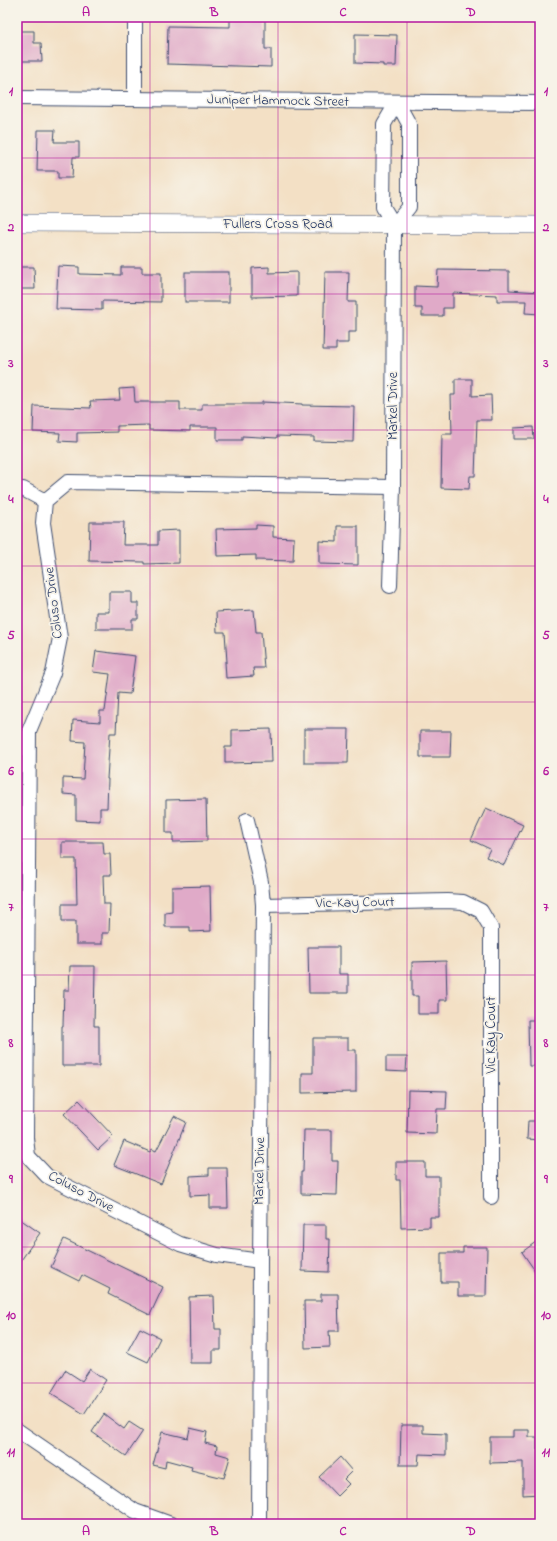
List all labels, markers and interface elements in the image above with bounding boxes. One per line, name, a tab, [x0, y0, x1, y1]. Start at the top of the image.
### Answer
text: A	[82, 3, 90, 22]
text: B	[209, 3, 219, 22]
text: C	[339, 3, 347, 22]
text: D	[465, 3, 476, 22]
text: 1	[9, 82, 14, 101]
text: 1	[544, 82, 549, 101]
street label: Juniper Hammock Street	[207, 89, 349, 113]
street label: Fullers Cross Road	[222, 214, 333, 235]
text: 2	[7, 218, 15, 237]
text: 2	[542, 218, 550, 237]
text: 3	[7, 354, 14, 373]
text: 3	[542, 354, 549, 373]
street label: Markel Drive	[383, 371, 404, 440]
text: 4	[7, 490, 14, 509]
text: 4	[542, 490, 549, 509]
street label: Coluso Drive	[39, 565, 69, 640]
text: 5	[7, 626, 15, 645]
text: 5	[542, 626, 550, 645]
text: 6	[7, 762, 14, 781]
text: 6	[542, 762, 549, 781]
street label: Vic-Kay Court	[314, 892, 395, 915]
text: 7	[8, 898, 14, 917]
text: 7	[543, 898, 549, 917]
street label: Vic Kay Court	[481, 996, 503, 1075]
text: 8	[8, 1034, 14, 1053]
text: 8	[543, 1034, 549, 1053]
street label: Markel Drive	[249, 1136, 271, 1205]
street label: Coluso Drive	[44, 1166, 118, 1219]
text: 9	[8, 1170, 14, 1189]
text: 9	[543, 1170, 549, 1189]
text: 10	[6, 1306, 16, 1325]
text: 10	[541, 1306, 551, 1325]
text: 11	[7, 1443, 16, 1462]
text: 11	[542, 1443, 551, 1462]
text: A	[82, 1522, 90, 1541]
text: B	[209, 1522, 219, 1541]
text: C	[339, 1522, 347, 1541]
text: D	[465, 1522, 476, 1541]

